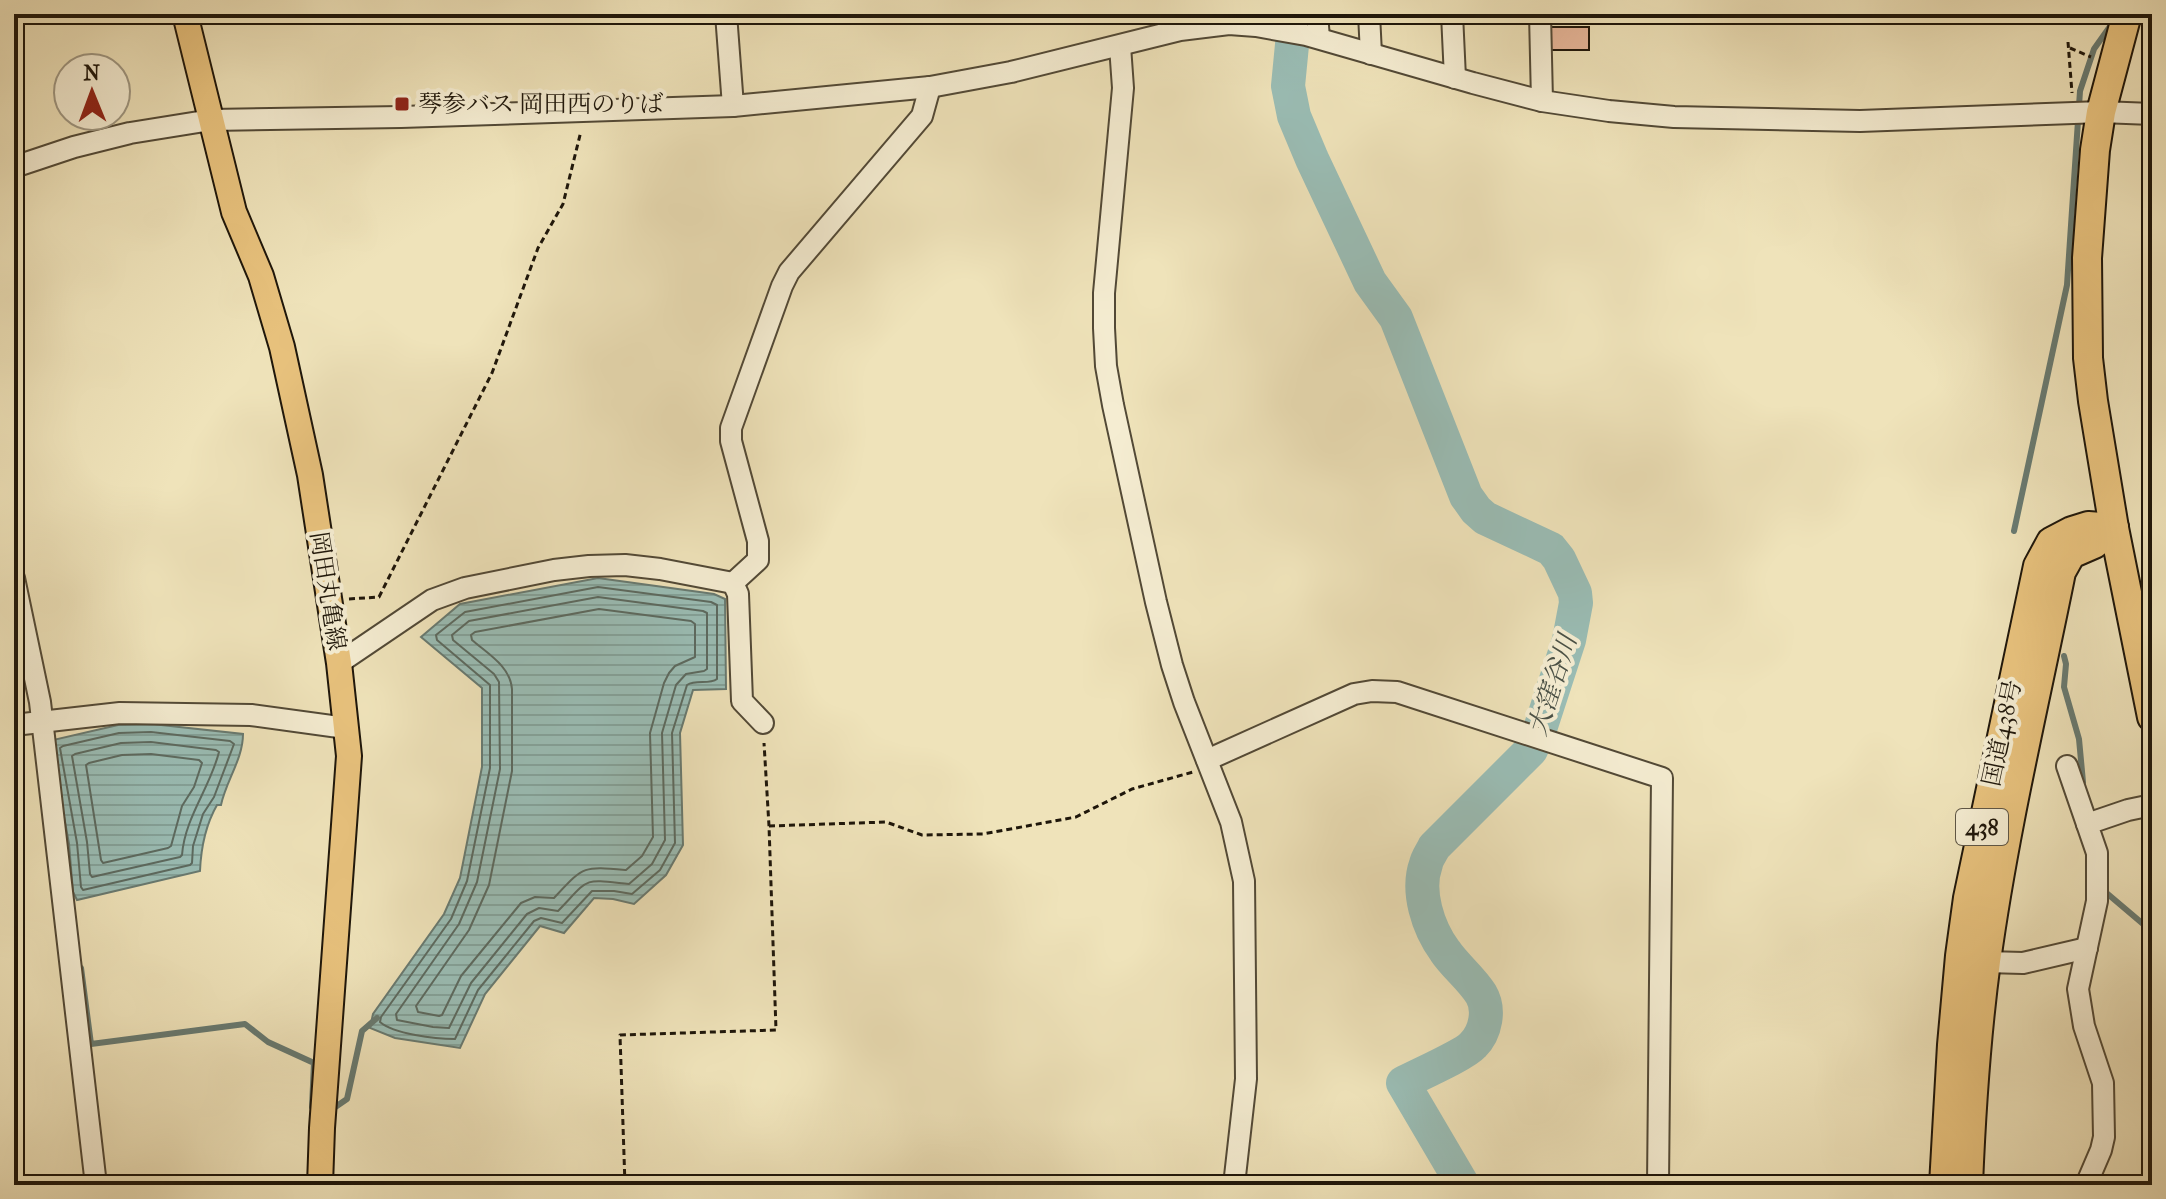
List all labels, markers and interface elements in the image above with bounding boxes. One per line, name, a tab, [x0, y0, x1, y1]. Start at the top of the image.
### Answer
north arrow	[52, 52, 132, 132]
text: N	[83, 60, 101, 86]
place label: 琴参バス 岡田西のりば	[418, 90, 663, 118]
marker: 琴参バス 岡田西のりば	[393, 95, 411, 113]
street label: 岡田丸亀線	[305, 530, 351, 652]
water label: 大窪谷川	[1522, 628, 1584, 739]
street label: 国道438号	[1977, 677, 2027, 789]
road number: 438	[1956, 809, 2008, 845]

